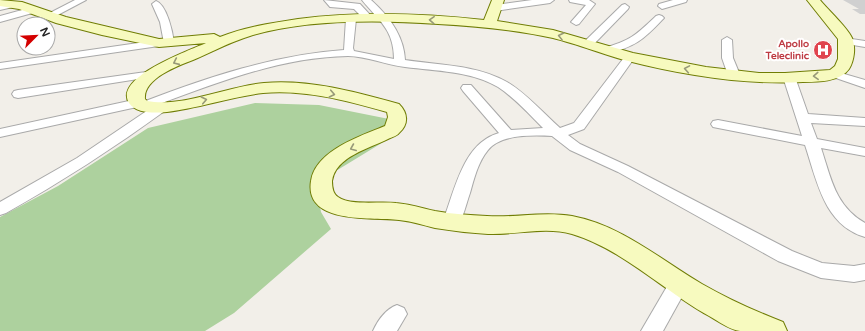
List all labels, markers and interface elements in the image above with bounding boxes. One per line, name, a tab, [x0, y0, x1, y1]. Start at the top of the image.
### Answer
north arrow	[16, 16, 56, 56]
one-way arrow	[429, 16, 435, 24]
text: N	[37, 25, 52, 39]
one-way arrow	[558, 33, 564, 41]
place label: Apollo Teleclinic	[765, 38, 810, 62]
hospital icon: Apollo Teleclinic	[812, 39, 834, 61]
one-way arrow	[173, 57, 180, 65]
one-way arrow	[683, 65, 690, 73]
one-way arrow	[813, 72, 819, 80]
one-way arrow	[329, 89, 335, 98]
one-way arrow	[201, 96, 207, 104]
one-way arrow	[350, 143, 357, 151]

